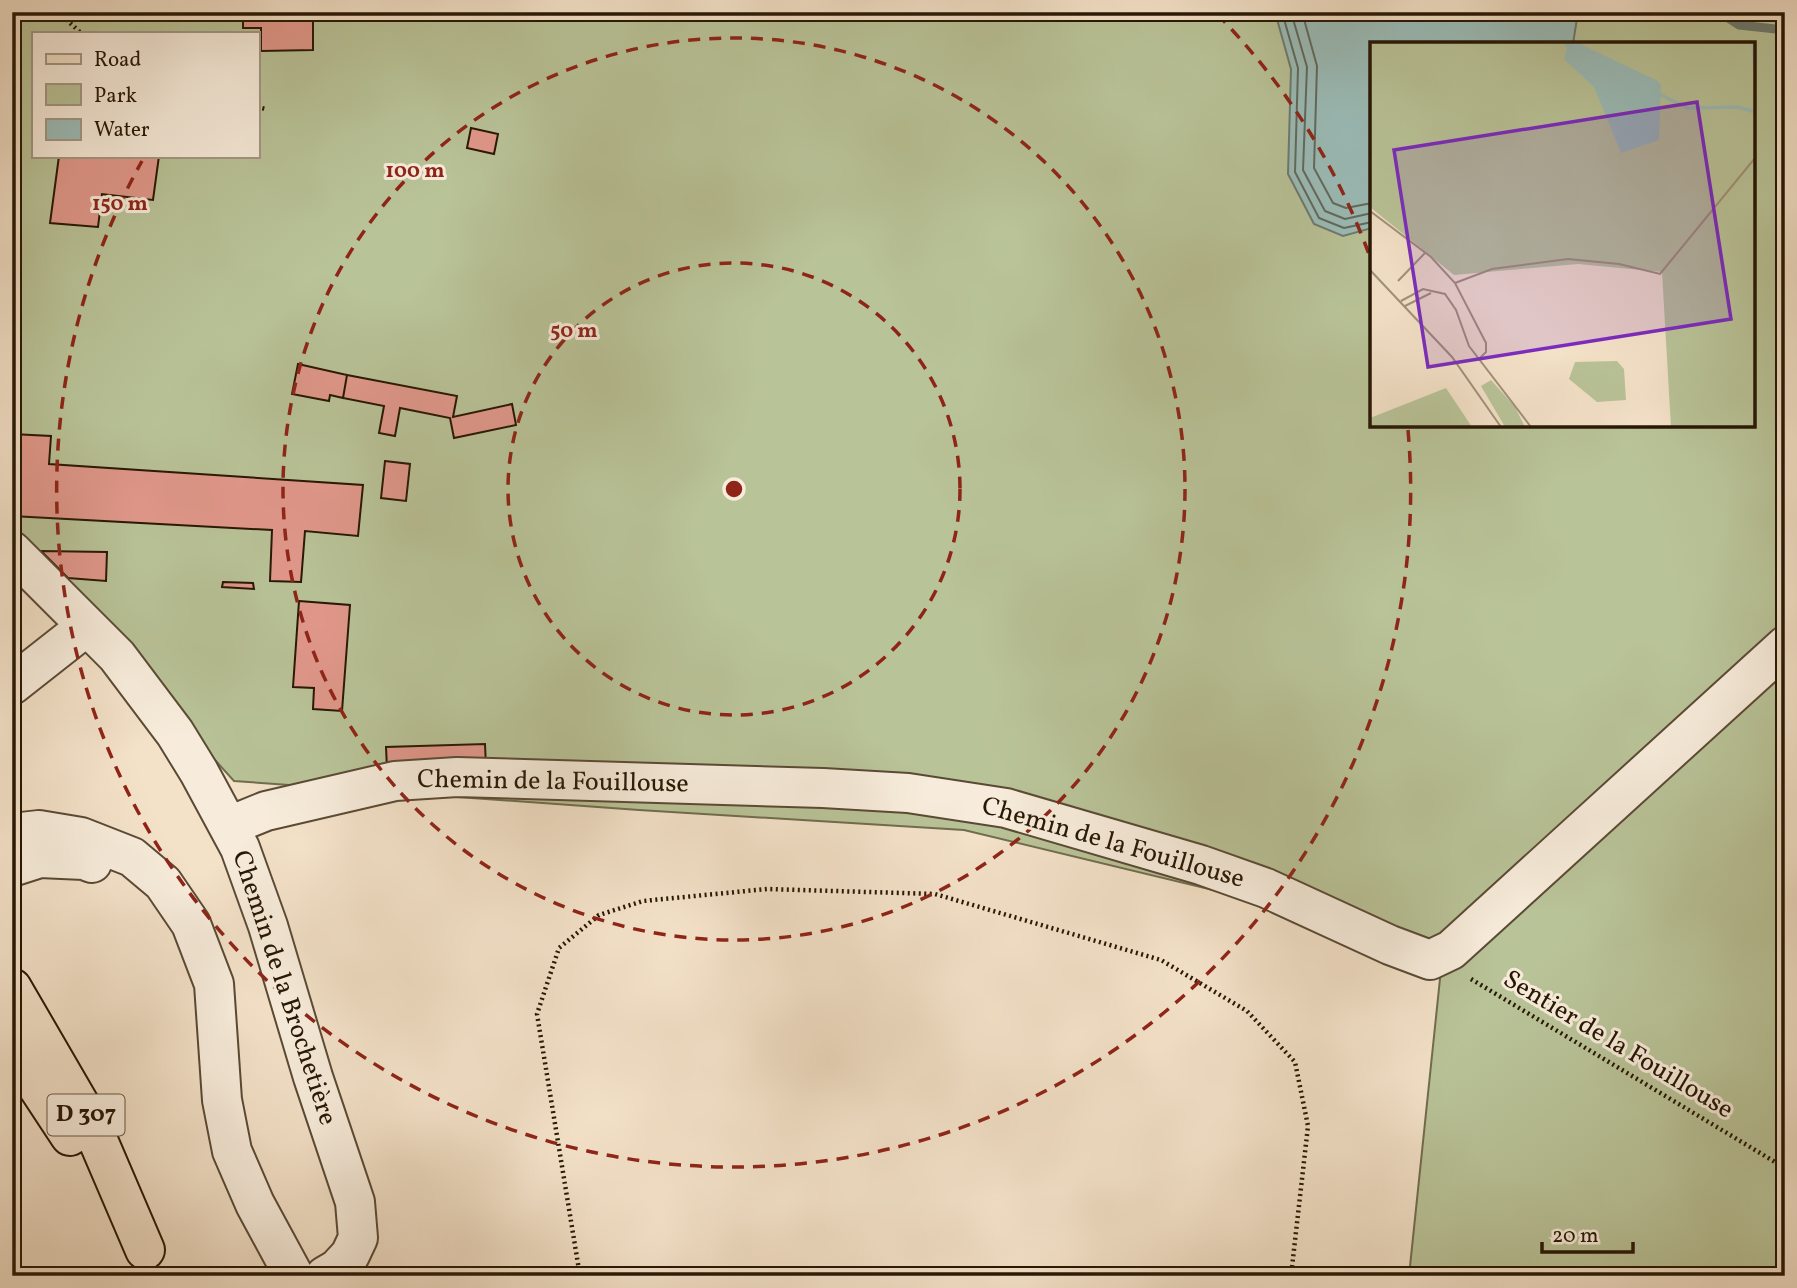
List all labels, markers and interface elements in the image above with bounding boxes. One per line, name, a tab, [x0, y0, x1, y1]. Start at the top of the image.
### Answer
legend	[32, 32, 259, 158]
inset map	[1370, 42, 1755, 427]
text: Road	[94, 46, 141, 75]
text: Park	[94, 82, 137, 111]
text: Water	[94, 116, 150, 145]
text: 100 m	[385, 157, 445, 186]
text: 150 m	[92, 190, 148, 219]
text: 50 m	[550, 317, 598, 346]
centre of rings	[722, 477, 746, 501]
street label: Chemin de la Fouillouse	[417, 762, 689, 802]
street label: Chemin de la Fouillouse	[978, 788, 1248, 898]
street label: Chemin de la Brochetière	[223, 846, 345, 1130]
street label: Sentier de la Fouillouse	[1496, 962, 1740, 1128]
road number: D 307	[48, 1094, 124, 1135]
scale bar	[1542, 1211, 1632, 1255]
text: 20 m	[1552, 1222, 1598, 1251]

